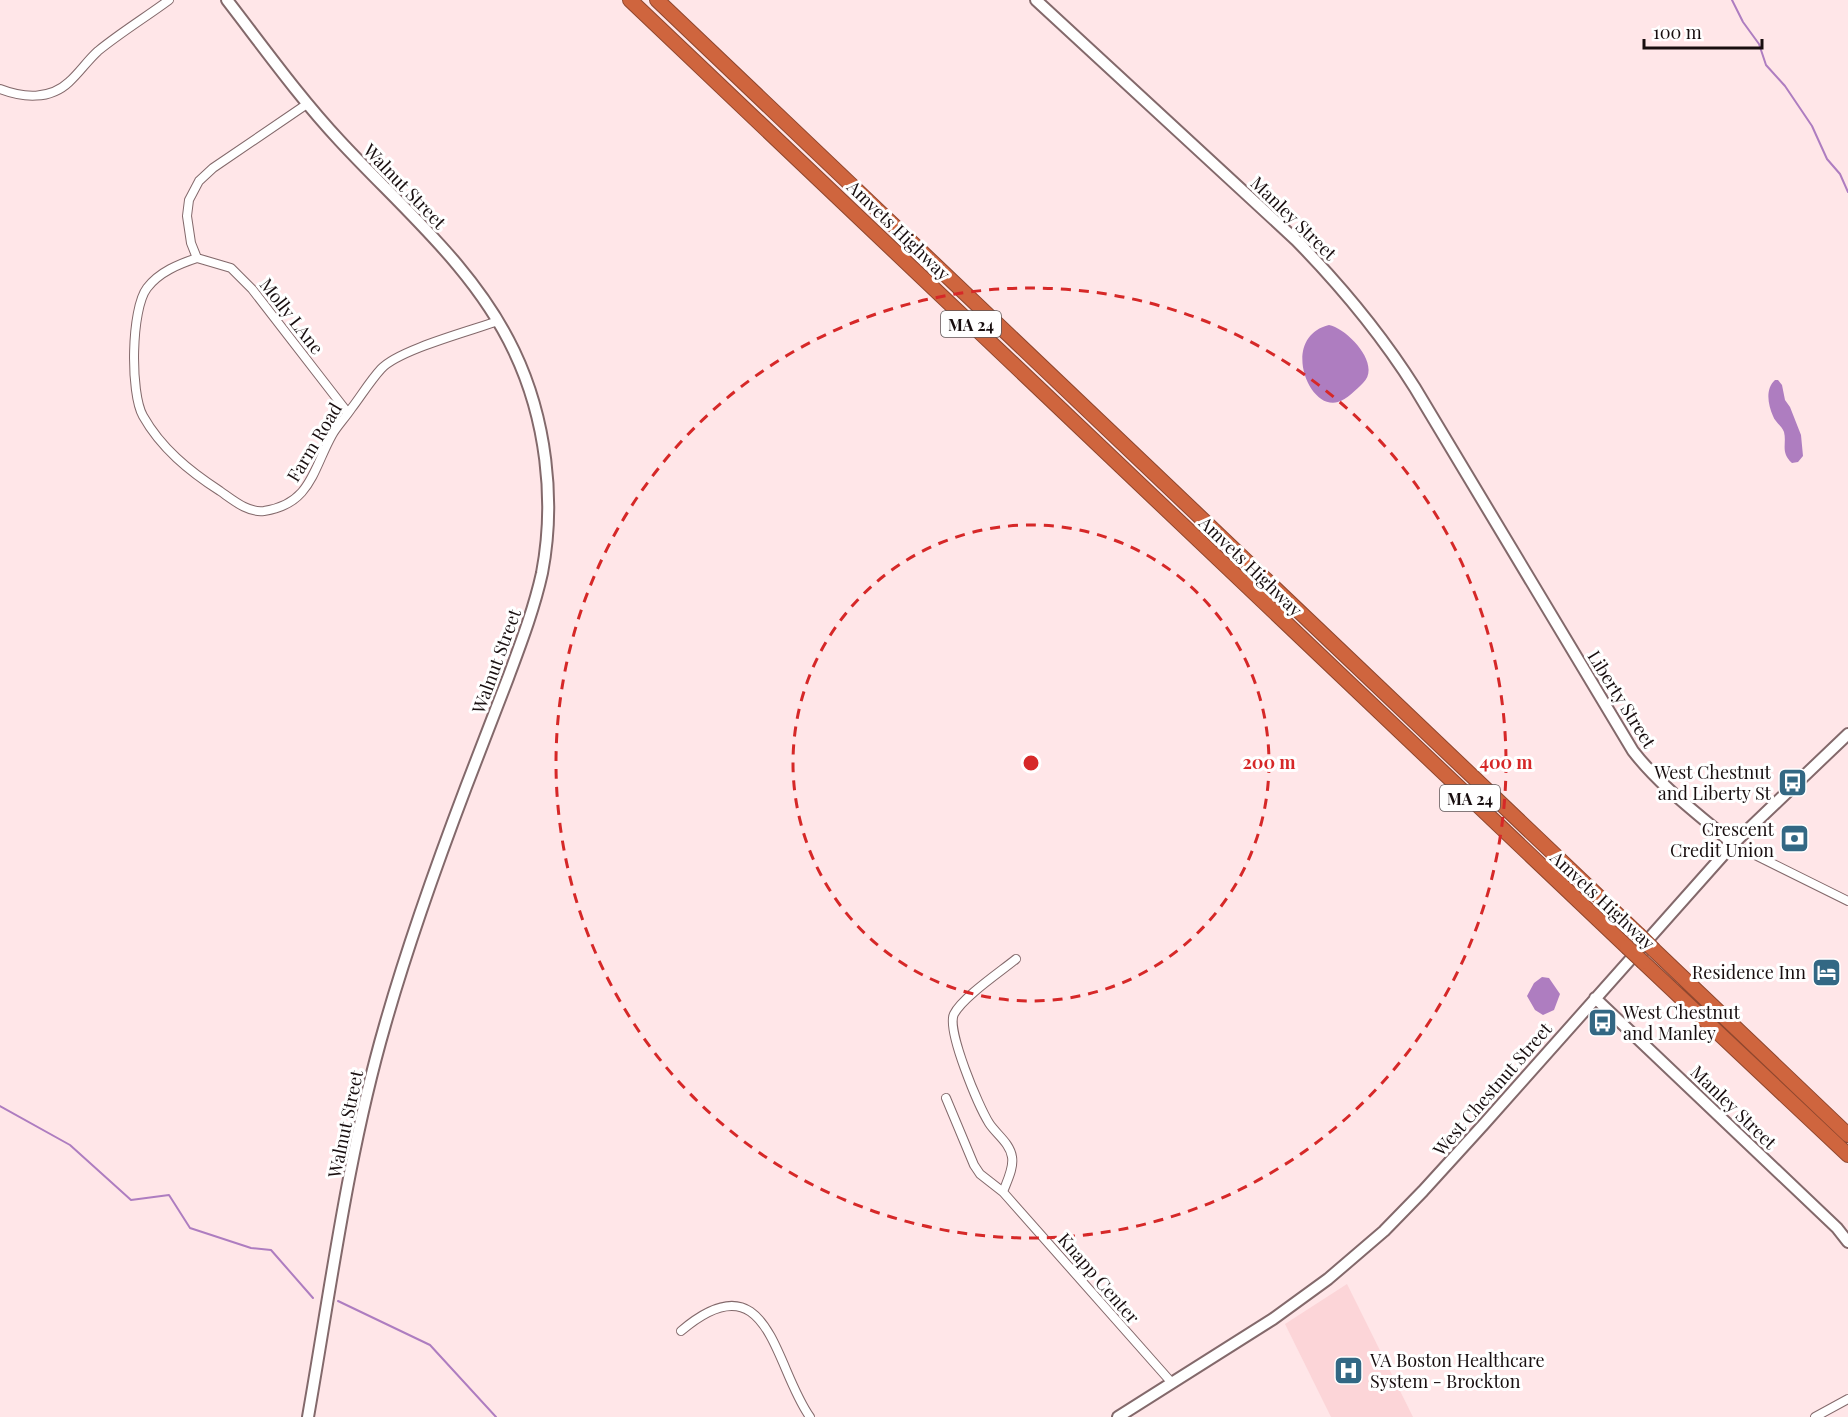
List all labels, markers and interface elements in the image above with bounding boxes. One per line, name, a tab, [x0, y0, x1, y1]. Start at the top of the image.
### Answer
scale bar	[1644, 12, 1762, 50]
text: 100 m	[1653, 20, 1702, 44]
street label: Walnut Street	[358, 138, 452, 234]
street label: Manley Street	[1246, 171, 1343, 265]
street label: Amvets Highway	[842, 174, 956, 285]
street label: Molly LAne	[255, 273, 329, 359]
road number: MA 24	[941, 311, 1001, 337]
street label: Farm Road	[281, 397, 347, 486]
street label: Amvets Highway	[1194, 510, 1308, 621]
street label: Walnut Street	[466, 605, 526, 718]
street label: Liberty Street	[1582, 646, 1662, 753]
text: 200 m	[1242, 750, 1296, 774]
text: 400 m	[1479, 750, 1533, 774]
centre of rings	[1021, 753, 1041, 773]
place label: West Chestnut and Liberty St	[1653, 760, 1772, 805]
bus stop icon: West Chestnut and Liberty St	[1776, 766, 1808, 798]
road number: MA 24	[1440, 785, 1500, 811]
place label: Crescent Credit Union	[1670, 817, 1775, 862]
bank icon: Crescent Credit Union	[1779, 823, 1811, 855]
street label: Amvets Highway	[1545, 845, 1660, 955]
hotel icon: Residence Inn	[1811, 956, 1843, 988]
place label: Residence Inn	[1692, 960, 1806, 984]
place label: West Chestnut and Manley	[1622, 1000, 1740, 1045]
bus stop icon: West Chestnut and Manley	[1586, 1006, 1618, 1038]
street label: West Chestnut Street	[1427, 1017, 1557, 1162]
street label: Manley Street	[1686, 1060, 1783, 1154]
street label: Walnut Street	[322, 1067, 368, 1181]
street label: Knapp Center	[1053, 1228, 1145, 1328]
place label: VA Boston Healthcare System - Brockton	[1369, 1348, 1545, 1393]
hospital icon: VA Boston Healthcare System - Brockton	[1333, 1354, 1365, 1386]

